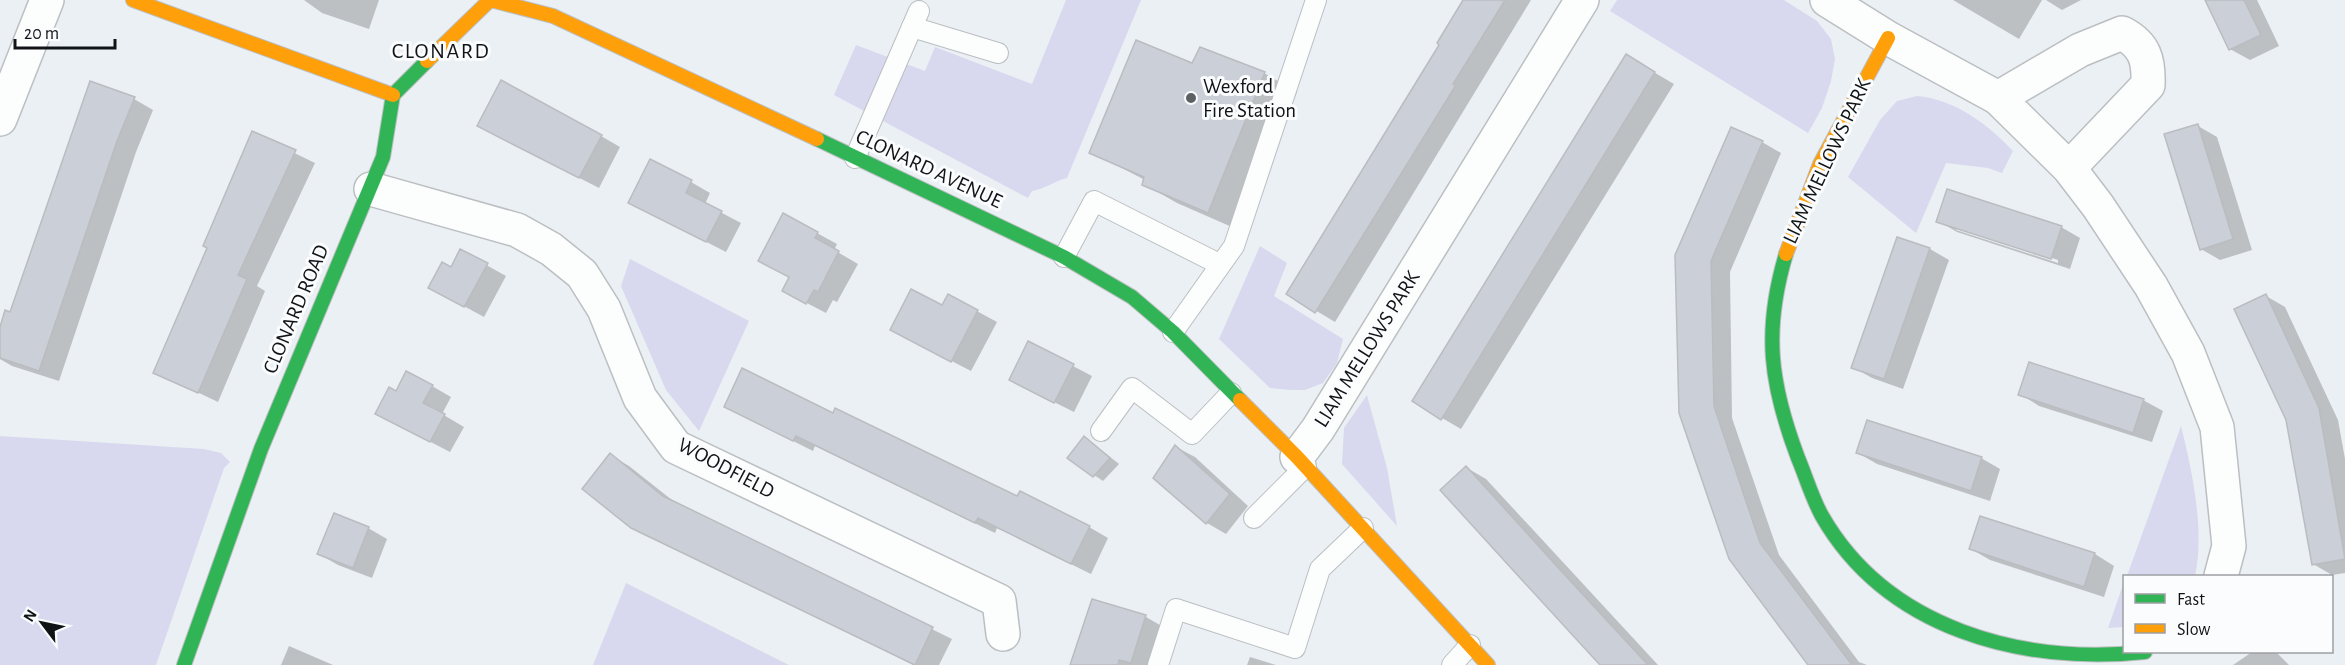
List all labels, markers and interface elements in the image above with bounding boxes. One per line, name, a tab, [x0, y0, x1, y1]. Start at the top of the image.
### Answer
scale bar	[15, 12, 116, 50]
text: 20 m	[24, 25, 59, 43]
district label: CLONARD	[392, 40, 490, 62]
street label: LIAM MELLOWS PARK	[1779, 75, 1875, 247]
place label: Wexford Fire Station	[1203, 76, 1296, 121]
marker: Wexford Fire Station	[1184, 91, 1198, 105]
street label: CLONARD AVENUE	[853, 126, 1005, 212]
street label: CLONARD ROAD	[259, 242, 333, 376]
street label: LIAM MELLOWS PARK	[1310, 267, 1424, 431]
street label: WOODFIELD	[674, 434, 778, 502]
legend	[2123, 575, 2333, 653]
text: Fast	[2177, 591, 2205, 609]
north arrow	[12, 593, 72, 653]
text: N	[20, 607, 40, 625]
text: Slow	[2177, 621, 2210, 639]

